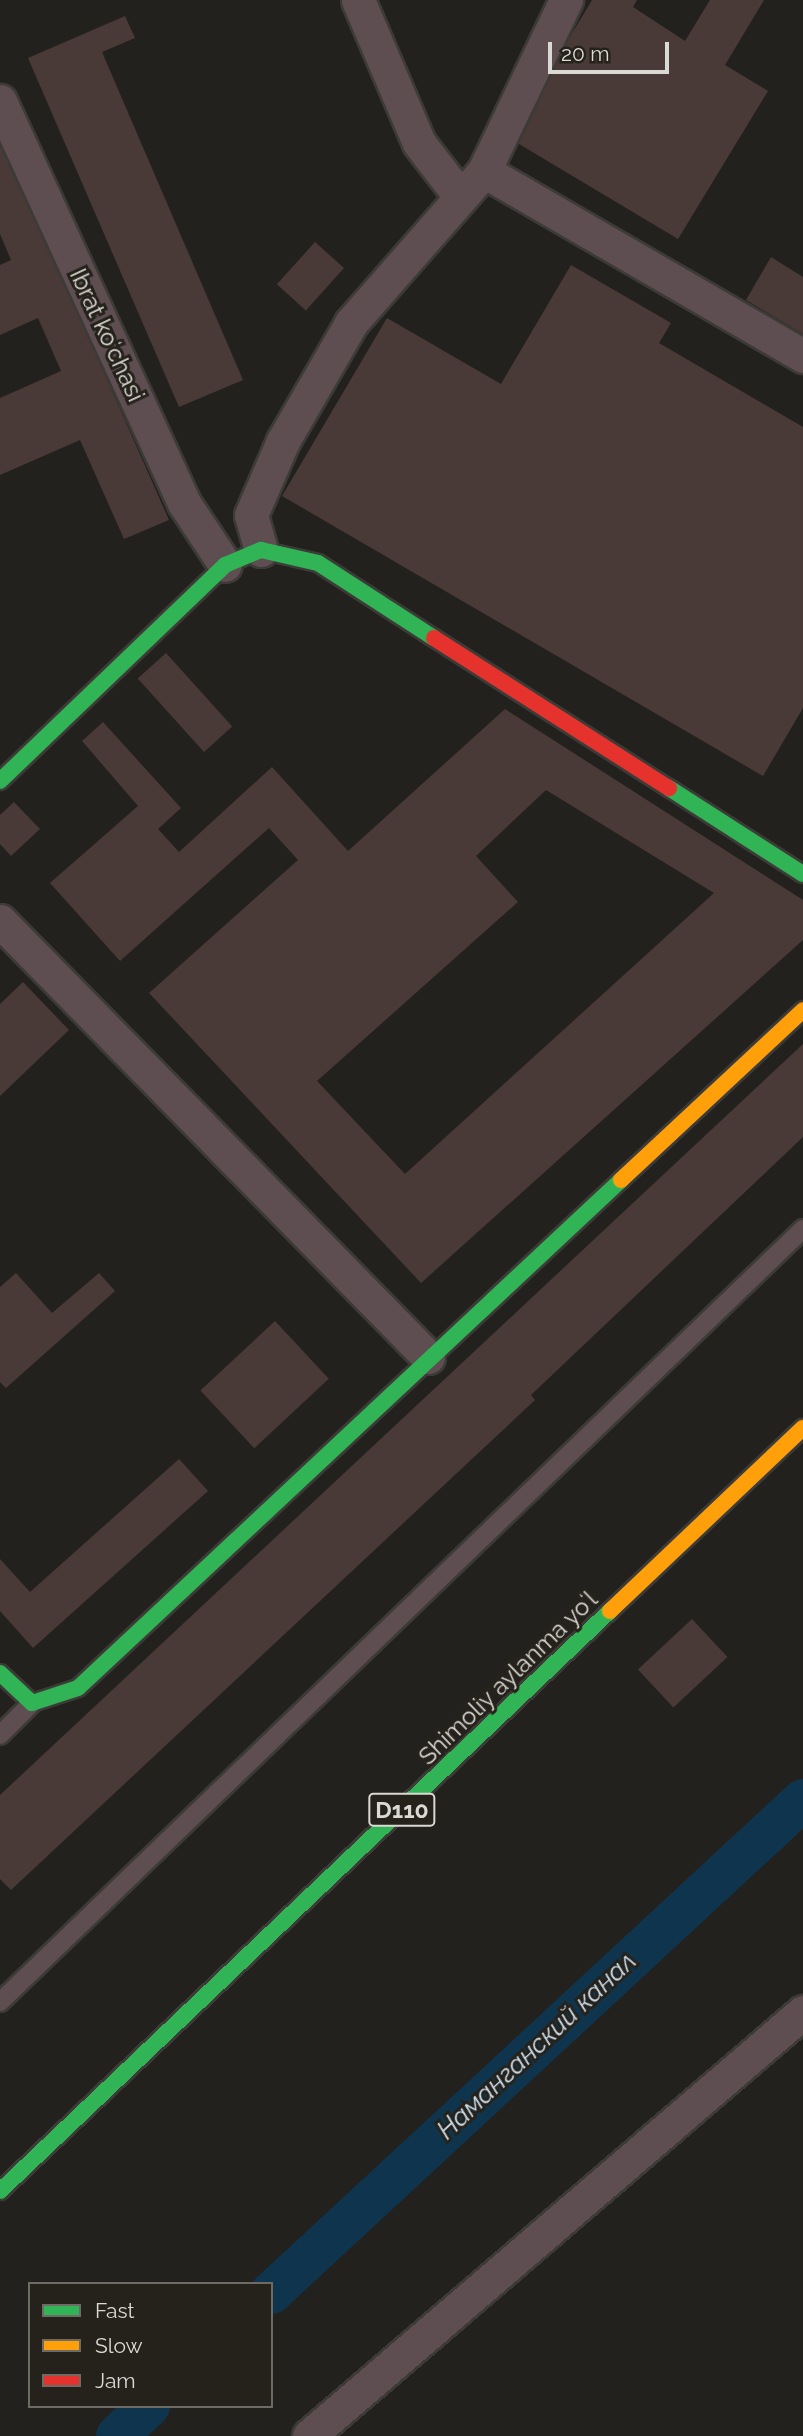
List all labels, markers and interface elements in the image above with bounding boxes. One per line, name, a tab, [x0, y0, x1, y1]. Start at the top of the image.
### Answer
scale bar	[551, 28, 672, 72]
text: 20 m	[561, 41, 609, 66]
street label: Ibrat koʻchasi	[64, 264, 150, 406]
street label: Shimoliy aylanma yoʻl	[412, 1585, 604, 1771]
road number: D110	[367, 1790, 437, 1829]
water label: Наманганский канал	[431, 1946, 643, 2146]
legend	[28, 2282, 273, 2408]
text: Fast	[95, 2298, 135, 2323]
text: Slow	[95, 2333, 143, 2358]
text: Jam	[95, 2368, 136, 2393]

